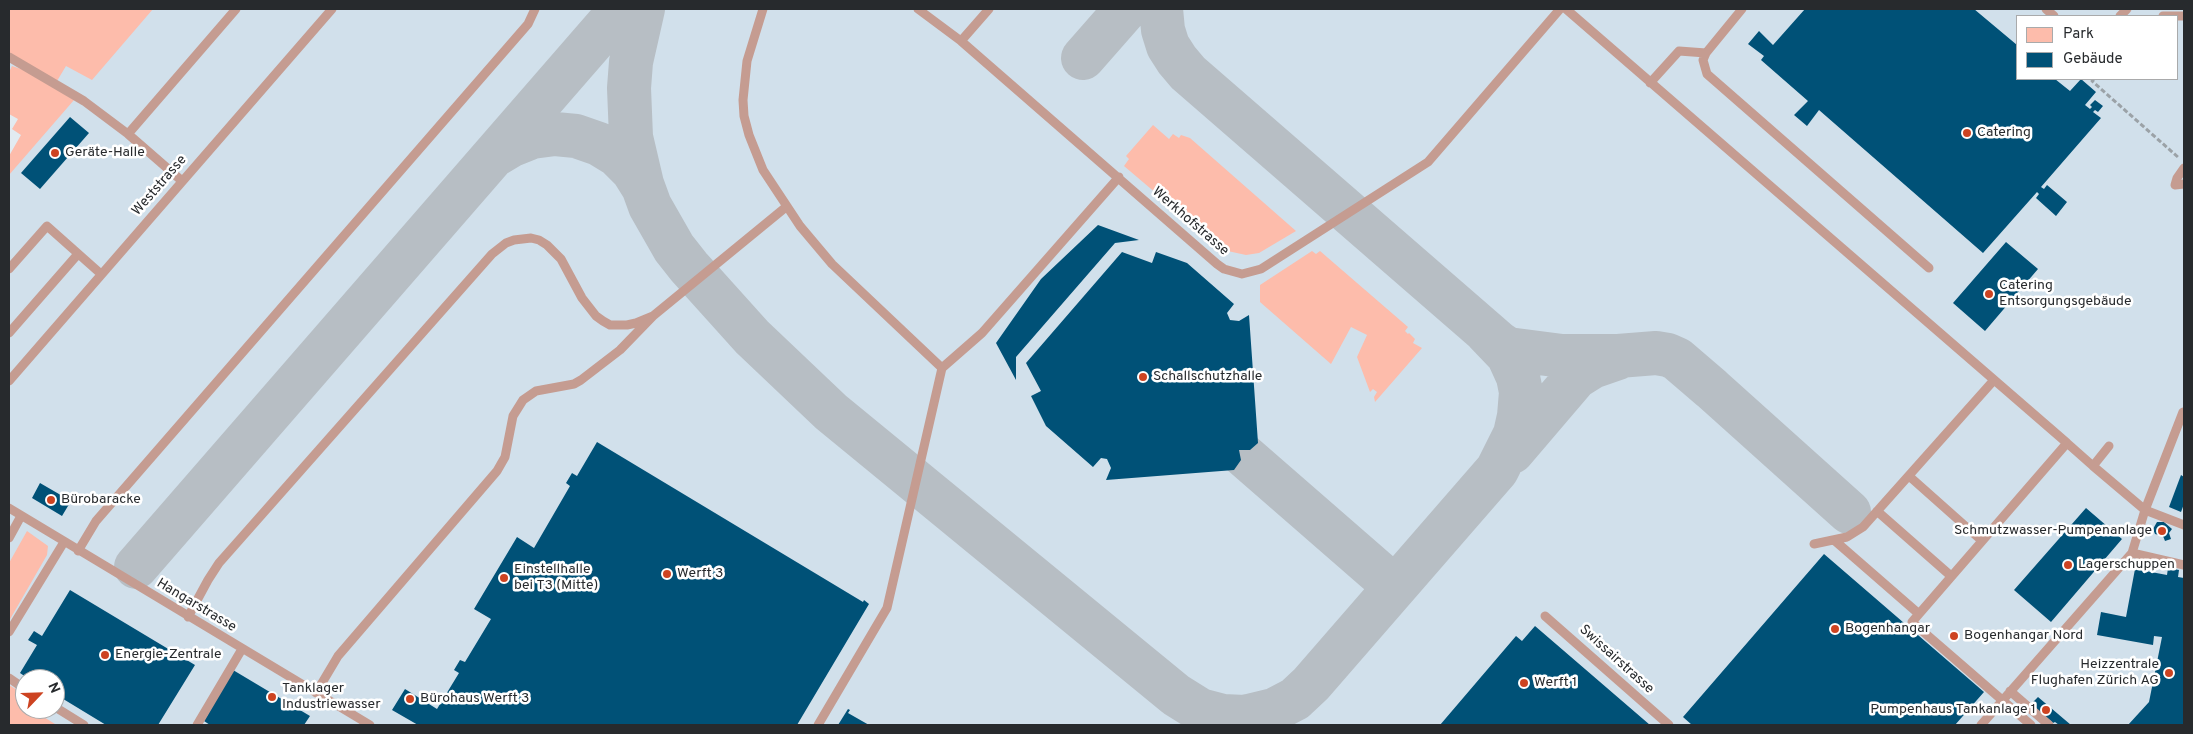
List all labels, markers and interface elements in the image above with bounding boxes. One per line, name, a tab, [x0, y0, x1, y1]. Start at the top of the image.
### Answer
legend	[2016, 15, 2178, 80]
text: Park	[2063, 25, 2094, 44]
text: Gebäude	[2063, 50, 2123, 69]
place label: Catering	[1977, 125, 2031, 141]
marker: Catering	[1961, 127, 1973, 139]
place label: Geräte-Halle	[65, 145, 145, 161]
marker: Geräte-Halle	[49, 147, 61, 159]
street label: Weststrasse	[129, 152, 191, 220]
street label: Werkhofstrasse	[1148, 184, 1232, 260]
place label: Catering Entsorgungsgebäude	[1999, 278, 2131, 310]
marker: Catering Entsorgungsgebäude	[1983, 288, 1995, 300]
place label: Schallschutzhalle	[1153, 369, 1262, 385]
marker: Schallschutzhalle	[1137, 371, 1149, 383]
place label: Bürobaracke	[61, 492, 141, 508]
marker: Bürobaracke	[45, 494, 57, 506]
place label: Schmutzwasser-Pumpenanlage	[1954, 523, 2152, 539]
marker: Schmutzwasser-Pumpenanlage	[2156, 525, 2168, 537]
place label: Lagerschuppen	[2078, 557, 2175, 573]
marker: Lagerschuppen	[2062, 559, 2074, 571]
place label: Einstellhalle bei T3 (Mitte)	[514, 562, 598, 594]
place label: Werft 3	[677, 566, 723, 582]
marker: Werft 3	[661, 568, 673, 580]
marker: Einstellhalle bei T3 (Mitte)	[498, 572, 510, 584]
street label: Hangarstrasse	[153, 576, 239, 636]
place label: Bogenhangar	[1845, 621, 1930, 637]
street label: Swissairstrasse	[1575, 622, 1657, 698]
marker: Bogenhangar	[1829, 623, 1841, 635]
place label: Bogenhangar Nord	[1964, 628, 2083, 644]
marker: Bogenhangar Nord	[1948, 630, 1960, 642]
place label: Energie-Zentrale	[115, 647, 221, 663]
marker: Energie-Zentrale	[99, 649, 111, 661]
place label: Heizzentrale Flughafen Zürich AG	[2031, 657, 2159, 690]
marker: Heizzentrale Flughafen Zürich AG	[2163, 667, 2175, 679]
north arrow	[15, 669, 65, 719]
place label: Werft 1	[1534, 675, 1577, 691]
marker: Werft 1	[1518, 677, 1530, 689]
text: N	[43, 680, 63, 696]
place label: Tanklager Industriewasser	[282, 681, 381, 714]
marker: Tanklager Industriewasser	[266, 691, 278, 703]
place label: Bürohaus Werft 3	[420, 691, 530, 707]
marker: Bürohaus Werft 3	[404, 693, 416, 705]
place label: Pumpenhaus Tankanlage 1	[1870, 702, 2036, 718]
marker: Pumpenhaus Tankanlage 1	[2040, 704, 2052, 716]

